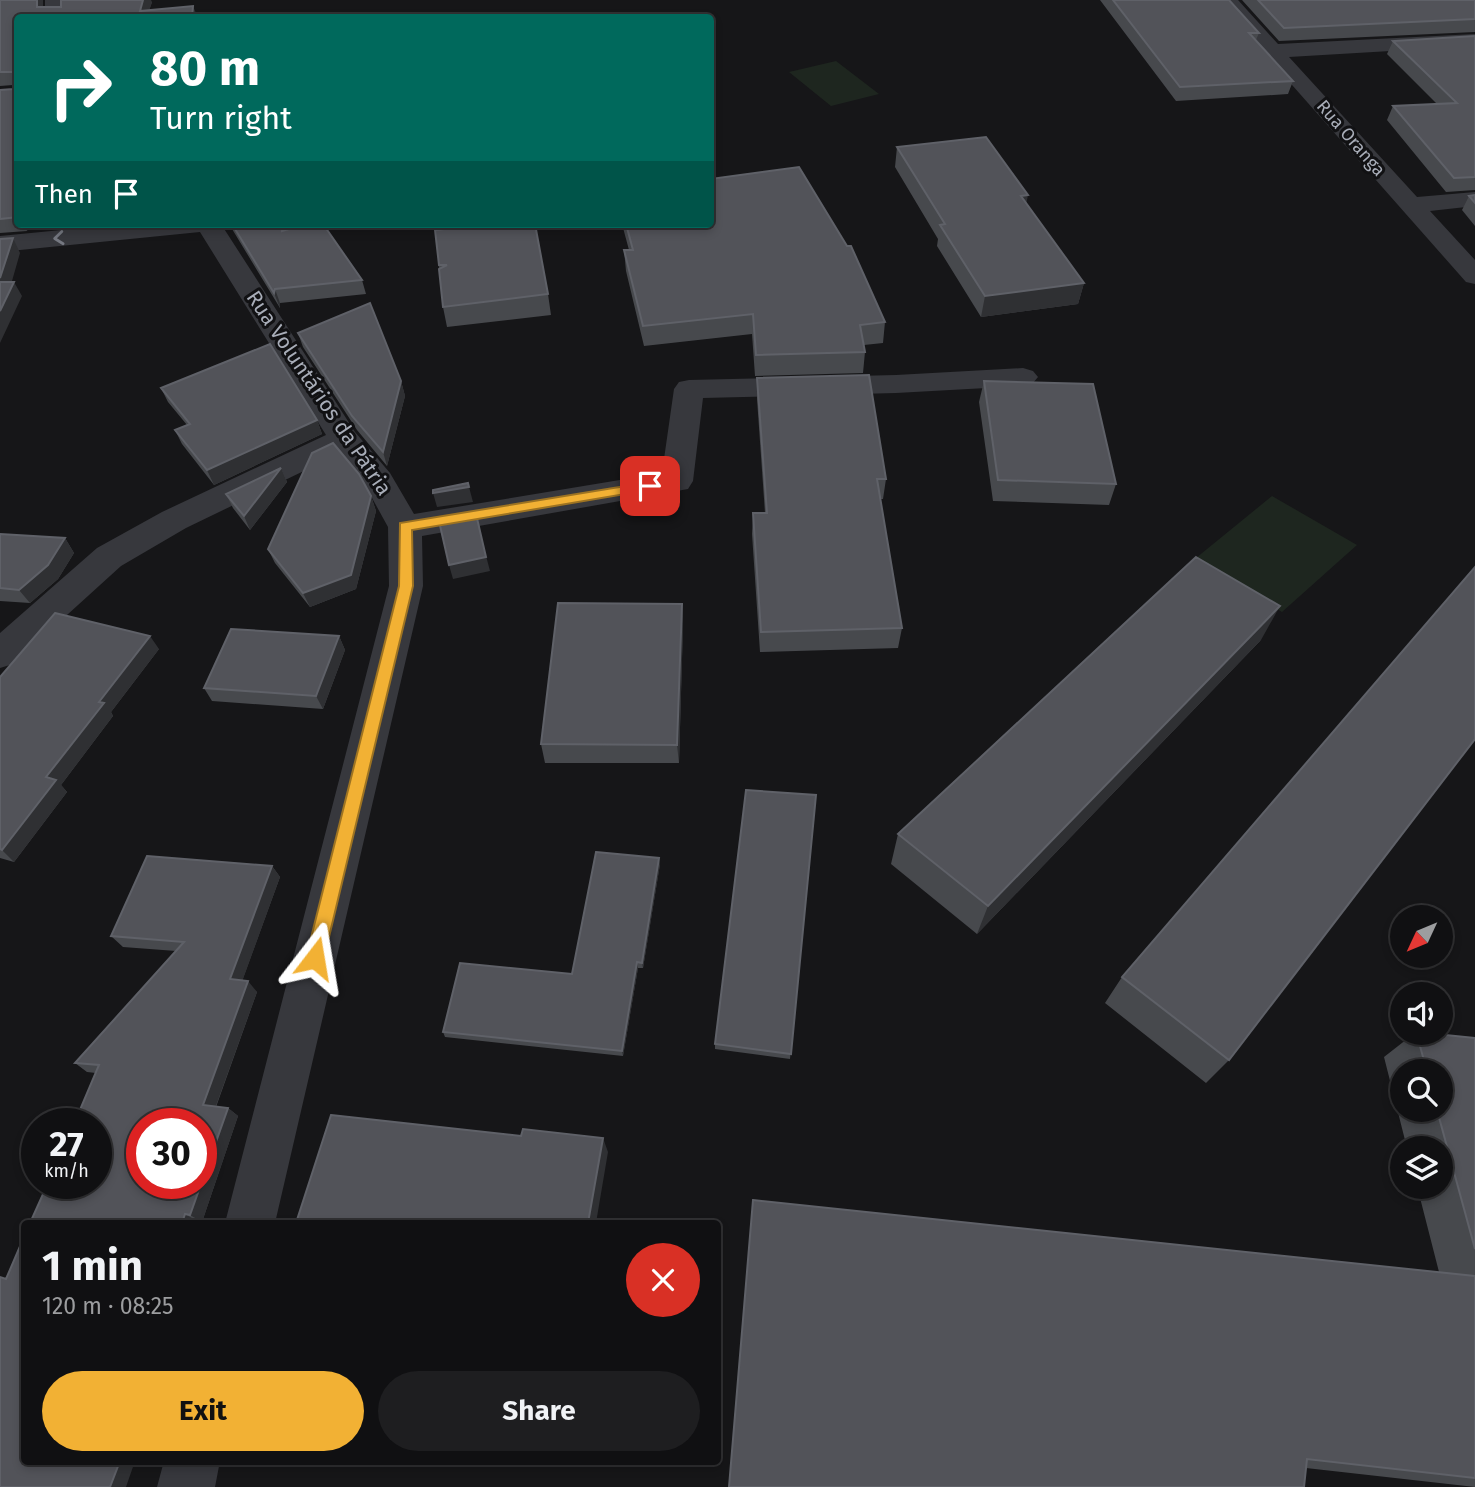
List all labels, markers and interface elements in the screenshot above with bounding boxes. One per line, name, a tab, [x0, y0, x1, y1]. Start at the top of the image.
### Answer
text: 80 m	[150, 39, 260, 98]
icon: right	[35, 42, 126, 133]
street label: Rua Oranga	[1312, 95, 1390, 181]
text: Turn right	[150, 99, 292, 137]
icon: arrive	[107, 175, 145, 213]
text: Then	[35, 179, 93, 210]
one-way arrow	[53, 230, 64, 245]
street label: Rua Voluntários da Pátria	[241, 286, 397, 500]
pin	[620, 456, 680, 516]
icon: arrive	[631, 467, 669, 505]
north arrow	[1390, 905, 1452, 968]
map controls	[1390, 905, 1453, 1199]
position arrow	[278, 921, 352, 995]
button: sound	[1390, 982, 1453, 1045]
button: search	[1390, 1059, 1453, 1122]
speed limit sign: 30	[126, 1108, 217, 1199]
text: 27	[49, 1123, 84, 1165]
button: layers	[1390, 1136, 1453, 1199]
text: km/h	[44, 1160, 89, 1182]
text: 1 min	[42, 1241, 143, 1291]
button: close	[626, 1243, 700, 1317]
text: 120 m · 08:25	[42, 1292, 174, 1320]
button: Exit	[42, 1371, 364, 1451]
button: Share	[378, 1371, 700, 1451]

